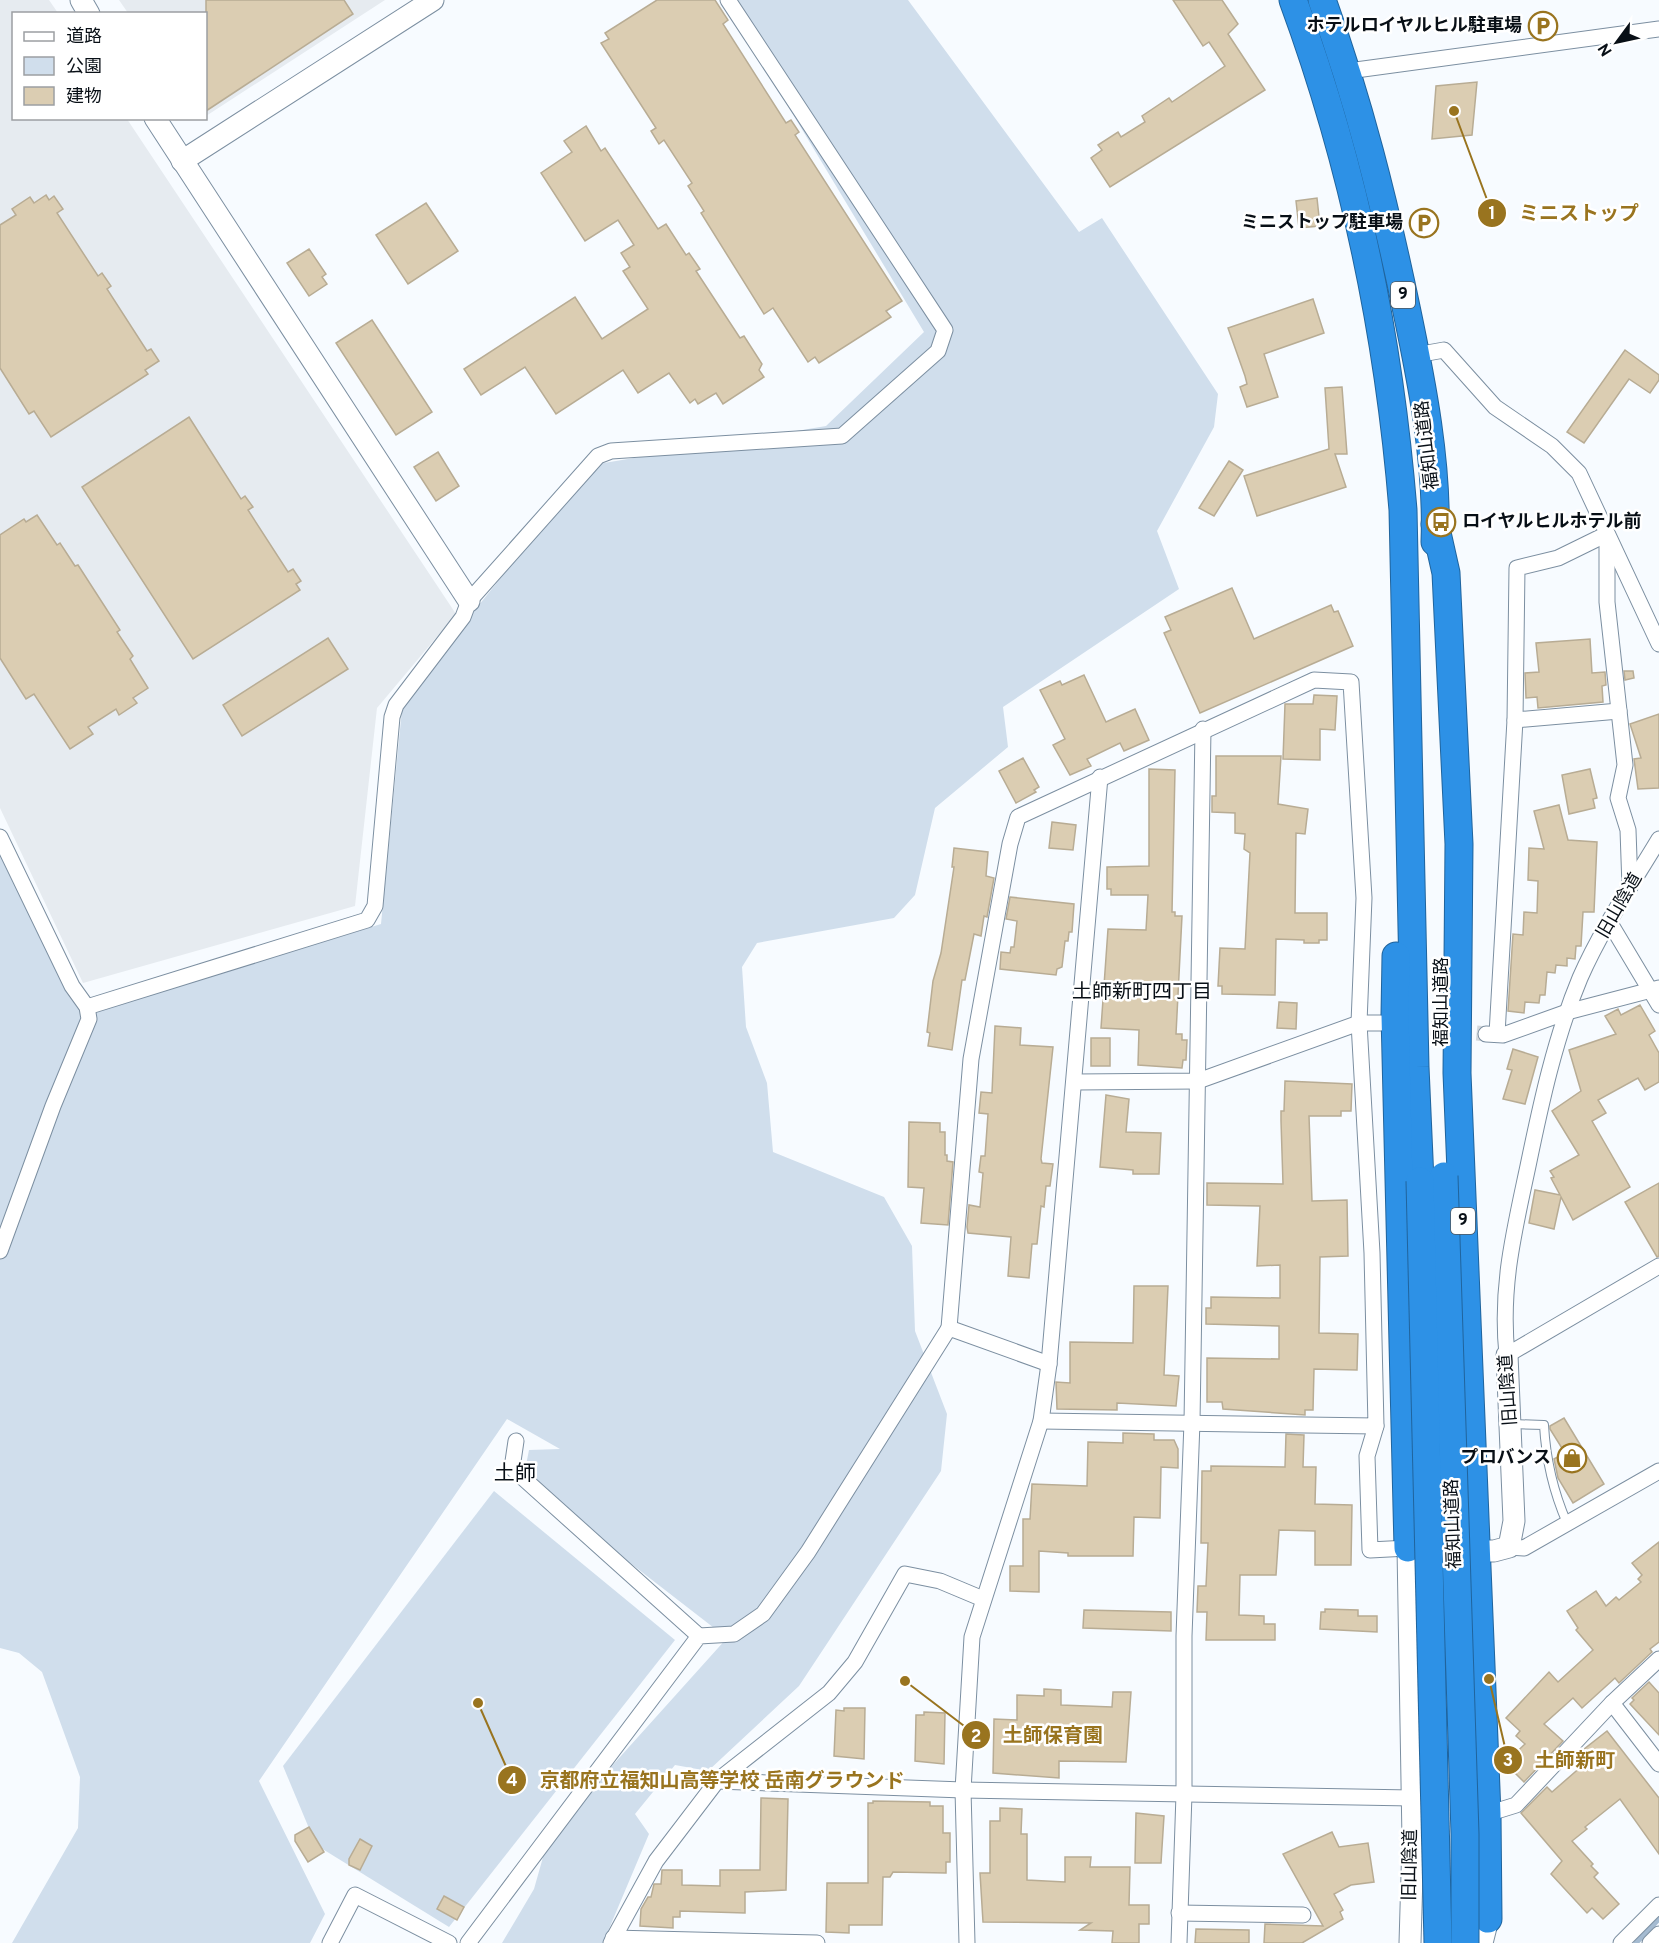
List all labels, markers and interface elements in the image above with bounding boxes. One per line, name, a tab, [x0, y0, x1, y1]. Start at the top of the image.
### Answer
parking icon: ホテルロイヤルヒル駐車場	[1527, 10, 1559, 42]
legend	[12, 12, 207, 120]
north arrow	[1587, 12, 1647, 72]
place label: ホテルロイヤルヒル駐車場	[1307, 15, 1522, 38]
text: 道路	[66, 26, 102, 49]
text: N	[1595, 39, 1618, 59]
text: 公園	[66, 56, 102, 79]
text: 建物	[66, 86, 102, 109]
callout: ミニストップ	[1477, 194, 1651, 232]
text: ミニストップ	[1519, 202, 1639, 228]
text: 1	[1488, 203, 1496, 226]
parking icon: ミニストップ駐車場	[1408, 207, 1440, 239]
place label: ミニストップ駐車場	[1241, 212, 1403, 235]
road number: 9	[1391, 282, 1415, 308]
street label: 福知山道路	[1411, 399, 1445, 491]
bus stop icon: ロイヤルヒルホテル前	[1425, 506, 1457, 538]
place label: ロイヤルヒルホテル前	[1462, 511, 1641, 534]
street label: 旧山陰道	[1592, 869, 1648, 943]
street label: 福知山道路	[1431, 957, 1454, 1047]
district label: 土師新町四丁目	[1072, 980, 1212, 1006]
road number: 9	[1451, 1208, 1475, 1234]
street label: 旧山陰道	[1495, 1353, 1523, 1427]
shop icon: プロバンス	[1556, 1442, 1588, 1474]
place label: プロバンス	[1460, 1447, 1551, 1470]
district label: 土師	[494, 1461, 536, 1488]
street label: 福知山道路	[1441, 1479, 1467, 1569]
callout: 土師保育園	[961, 1716, 1115, 1754]
text: 土師保育園	[1003, 1724, 1103, 1750]
text: 2	[970, 1726, 982, 1749]
callout: 土師新町	[1493, 1741, 1627, 1779]
text: 土師新町	[1535, 1749, 1615, 1775]
text: 3	[1503, 1750, 1513, 1773]
callout: 京都府立福知山高等学校 岳南グラウンド	[497, 1761, 916, 1799]
text: 京都府立福知山高等学校 岳南グラウンド	[540, 1769, 905, 1795]
text: 4	[506, 1770, 518, 1793]
street label: 旧山陰道	[1399, 1829, 1423, 1901]

